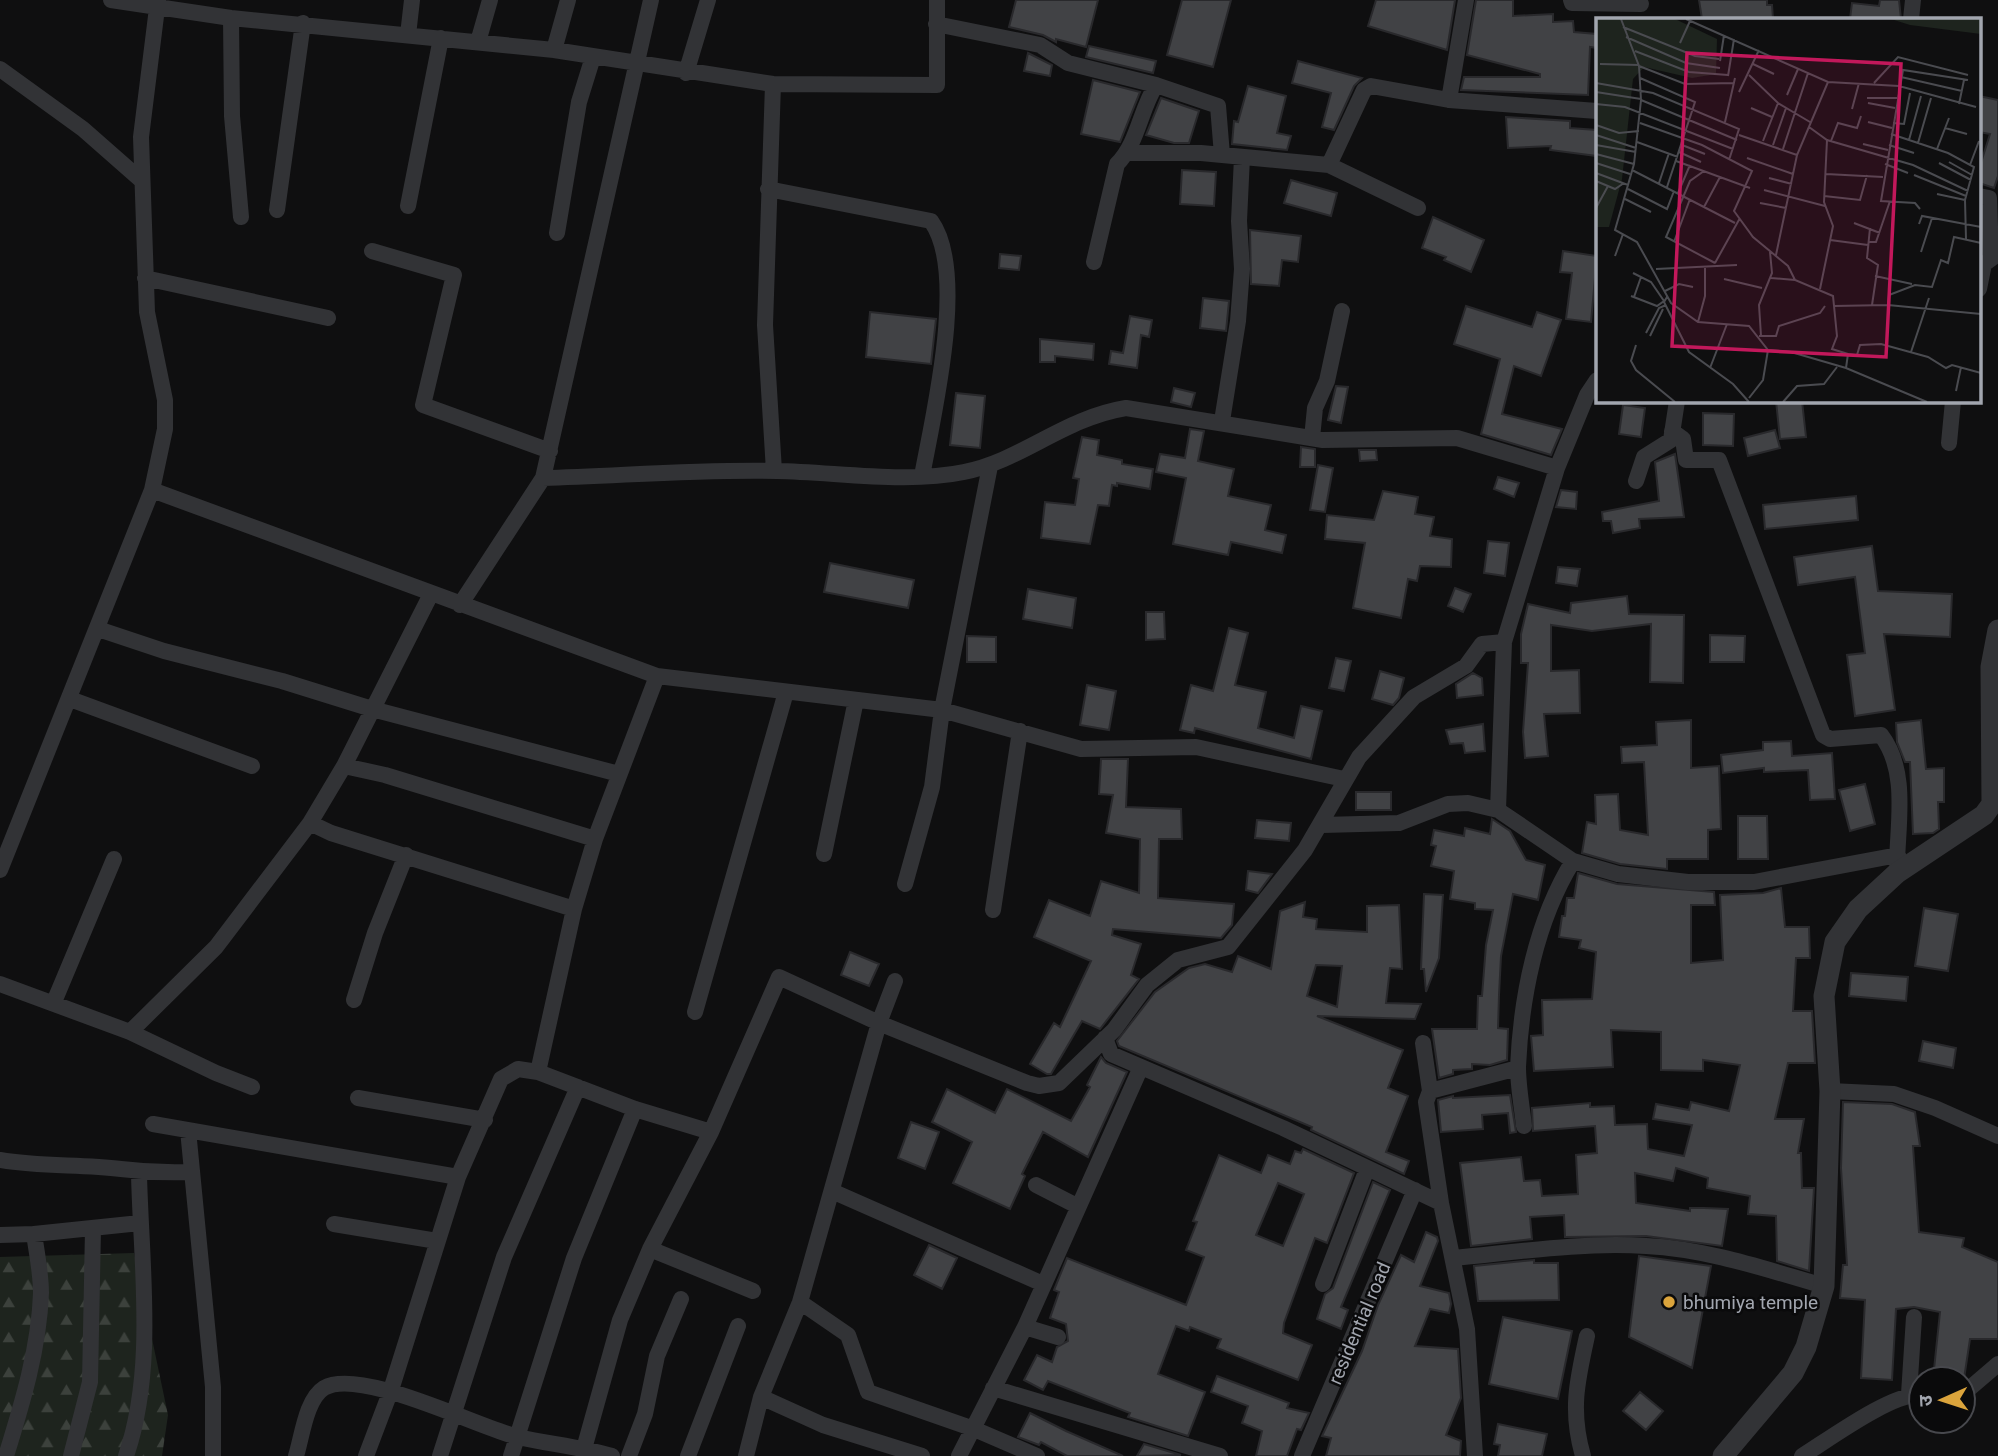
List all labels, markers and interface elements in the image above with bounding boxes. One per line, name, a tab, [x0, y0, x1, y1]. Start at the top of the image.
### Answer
inset map	[1596, 18, 1980, 402]
street label: residential road	[1323, 1259, 1396, 1388]
place label: bhumiya temple	[1683, 1291, 1818, 1314]
marker: bhumiya temple	[1661, 1294, 1677, 1310]
north arrow	[1907, 1365, 1977, 1435]
text: उ	[1914, 1394, 1937, 1407]

